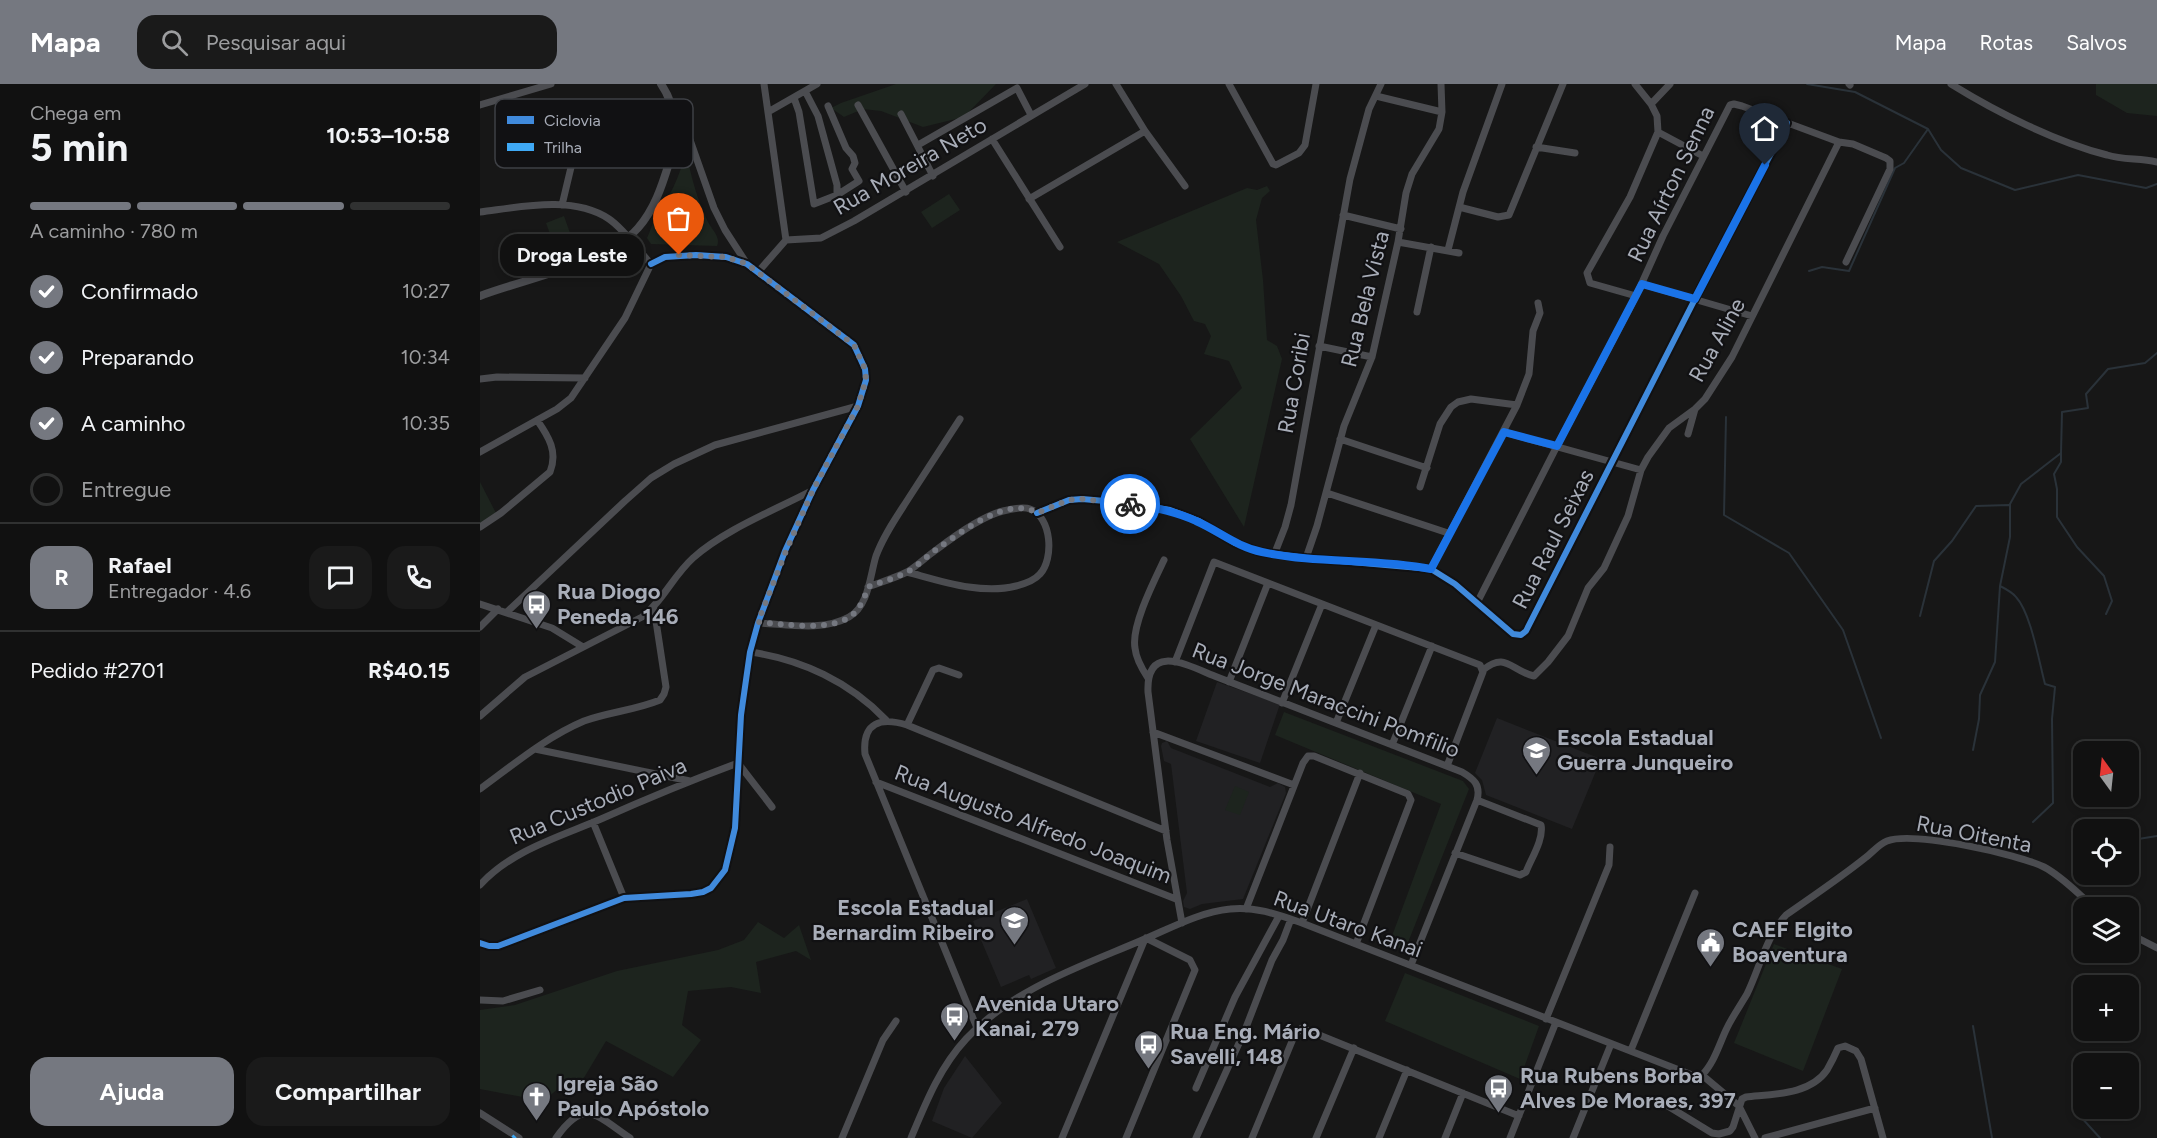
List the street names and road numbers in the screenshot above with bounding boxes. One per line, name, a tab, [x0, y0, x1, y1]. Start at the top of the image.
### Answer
street label: Rua Aírton Senna	[1622, 102, 1720, 266]
street label: Rua Moreira Neto	[828, 111, 992, 221]
street label: Rua Bela Vista	[1335, 228, 1395, 370]
street label: Rua Aline	[1683, 293, 1751, 387]
street label: Rua Coribi	[1272, 330, 1316, 436]
street label: Rua Raul Seixas	[1506, 465, 1600, 613]
street label: Rua Jorge Maraccini Pomfilio	[1188, 636, 1464, 764]
street label: Rua Custodio Paiva	[505, 752, 691, 850]
street label: Rua Augusto Alfredo Joaquim	[891, 759, 1175, 889]
street label: Rua Oitenta	[1914, 810, 2034, 858]
street label: Rua Utaro Kanai	[1270, 885, 1426, 963]

